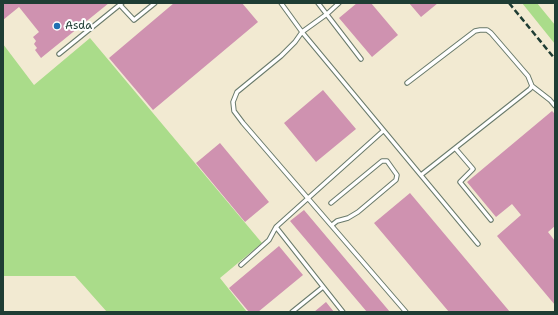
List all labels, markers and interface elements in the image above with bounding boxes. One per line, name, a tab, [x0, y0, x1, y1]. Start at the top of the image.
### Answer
place label: Asda	[65, 19, 92, 33]
marker: Asda	[52, 21, 62, 31]

